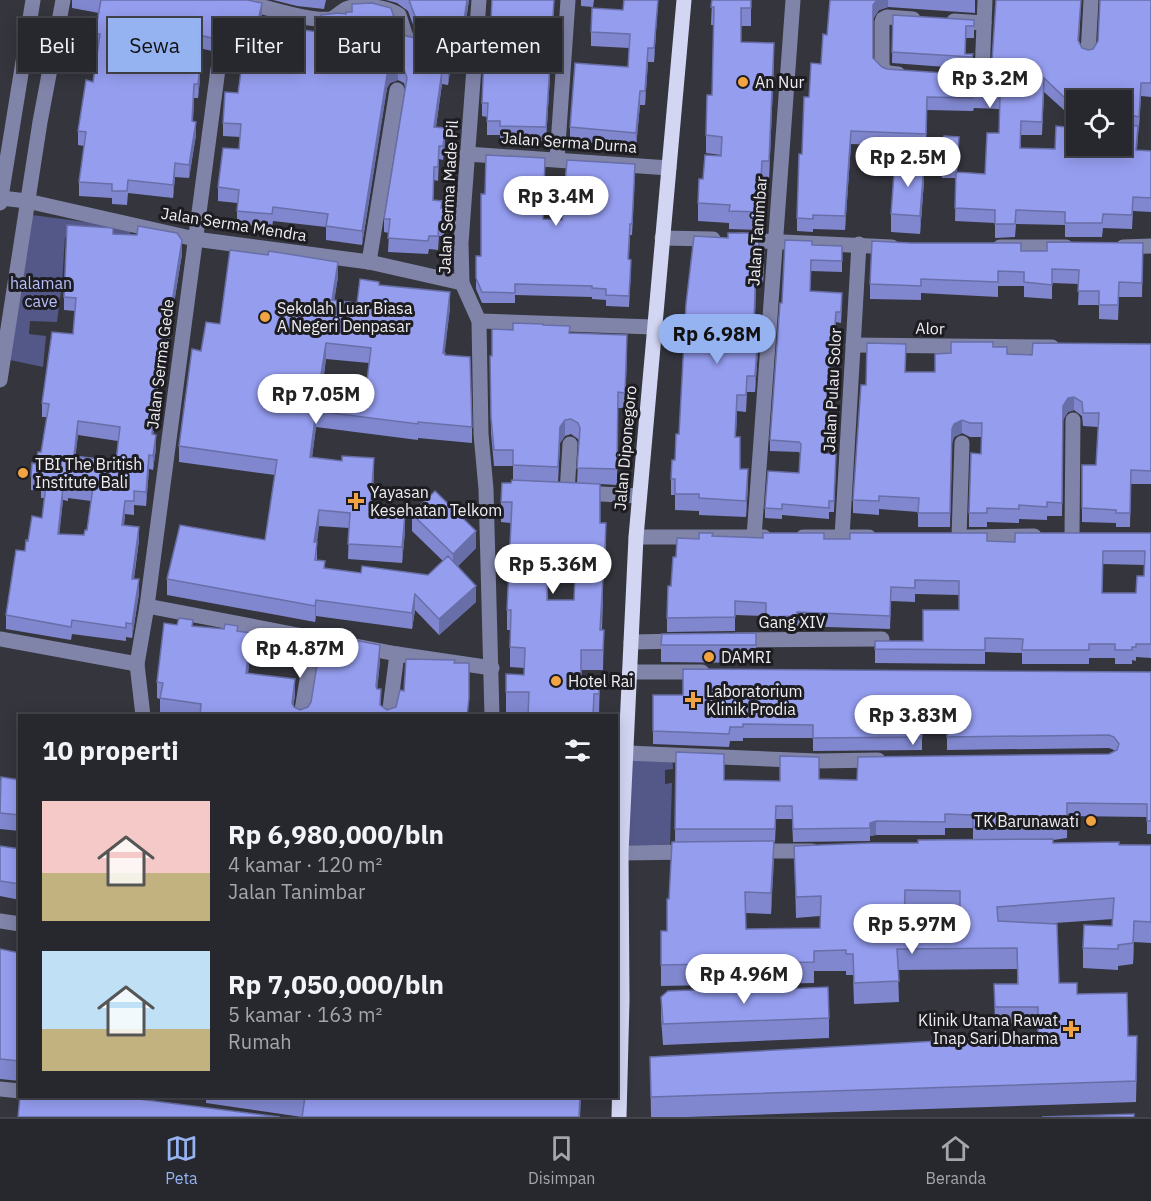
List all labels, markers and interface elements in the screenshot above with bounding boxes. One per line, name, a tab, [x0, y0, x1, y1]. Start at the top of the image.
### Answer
chip: Beli	[18, 18, 96, 72]
chip: Sewa	[108, 18, 201, 72]
chip: Filter	[213, 18, 304, 72]
chip: Baru	[316, 18, 403, 72]
chip: Apartemen	[415, 18, 562, 72]
pin: Rp 3.2M	[935, 58, 1045, 109]
text: Rp 3.2M	[952, 64, 1028, 91]
place label: An Nur	[755, 72, 805, 92]
marker: An Nur	[736, 75, 750, 89]
map controls	[1066, 90, 1132, 156]
button: locate	[1066, 90, 1132, 156]
street label: Jalan Serma Made Pil	[434, 120, 462, 274]
street label: Jalan Serma Durna	[500, 127, 638, 157]
pin: Rp 2.5M	[853, 137, 963, 188]
text: Rp 2.5M	[870, 143, 946, 170]
street label: Jalan Tanimbar	[743, 175, 771, 286]
pin: Rp 3.4M	[501, 176, 611, 227]
text: Rp 3.4M	[518, 182, 594, 209]
street label: Jalan Serma Mendra	[160, 203, 309, 245]
park label: halaman cave	[10, 273, 72, 311]
street label: Jalan Serma Gede	[142, 298, 178, 430]
place label: Sekolah Luar Biasa A Negeri Denpasar	[277, 298, 413, 336]
marker: Sekolah Luar Biasa A Negeri Denpasar	[258, 310, 272, 324]
pin: Rp 6.98M	[655, 314, 779, 365]
street label: Alor	[915, 318, 945, 338]
text: Rp 6.98M	[673, 320, 761, 347]
street label: Jalan Pulau Solor	[819, 327, 845, 453]
pin: Rp 7.05M	[254, 374, 378, 425]
text: Rp 7.05M	[272, 380, 360, 407]
street label: Jalan Diponegoro	[610, 385, 640, 511]
place label: TBI The British Institute Bali	[35, 454, 142, 492]
marker: TBI The British Institute Bali	[16, 466, 30, 480]
place label: Yayasan Kesehatan Telkom	[370, 482, 502, 520]
marker: Yayasan Kesehatan Telkom	[347, 492, 365, 510]
pin: Rp 5.36M	[491, 544, 615, 595]
text: Rp 5.36M	[509, 550, 597, 577]
street label: Gang XIV	[759, 612, 826, 632]
pin: Rp 4.87M	[238, 628, 362, 679]
text: Rp 4.87M	[256, 634, 344, 661]
place label: DAMRI	[721, 647, 771, 667]
marker: DAMRI	[702, 650, 716, 664]
place label: Hotel Rai	[568, 671, 633, 691]
marker: Hotel Rai	[549, 674, 563, 688]
place label: Laboratorium Klinik Prodia	[706, 681, 803, 719]
marker: Laboratorium Klinik Prodia	[684, 691, 702, 709]
pin: Rp 3.83M	[851, 695, 975, 746]
text: Rp 3.83M	[869, 701, 957, 728]
text: 10 properti	[42, 733, 179, 767]
icon: filters	[561, 734, 594, 767]
place label: TK Barunawati	[974, 811, 1079, 831]
marker: TK Barunawati	[1084, 814, 1098, 828]
text: Rp 6,980,000/bln	[228, 817, 444, 851]
icon: home	[90, 825, 162, 897]
text: 4 kamar · 120 m²	[228, 851, 382, 878]
text: Jalan Tanimbar	[228, 878, 365, 905]
pin: Rp 5.97M	[850, 904, 974, 955]
text: Rp 5.97M	[868, 910, 956, 937]
pin: Rp 4.96M	[682, 954, 806, 1005]
text: Rp 4.96M	[700, 960, 788, 987]
text: Rp 7,050,000/bln	[228, 967, 444, 1001]
icon: home	[90, 975, 162, 1047]
text: 5 kamar · 163 m²	[228, 1001, 382, 1028]
place label: Klinik Utama Rawat Inap Sari Dharma	[918, 1010, 1058, 1048]
marker: Klinik Utama Rawat Inap Sari Dharma	[1062, 1020, 1080, 1038]
text: Rumah	[228, 1028, 292, 1055]
tab: Peta	[165, 1132, 198, 1188]
tab: Disimpan	[528, 1132, 595, 1188]
tab: Beranda	[925, 1132, 986, 1188]

